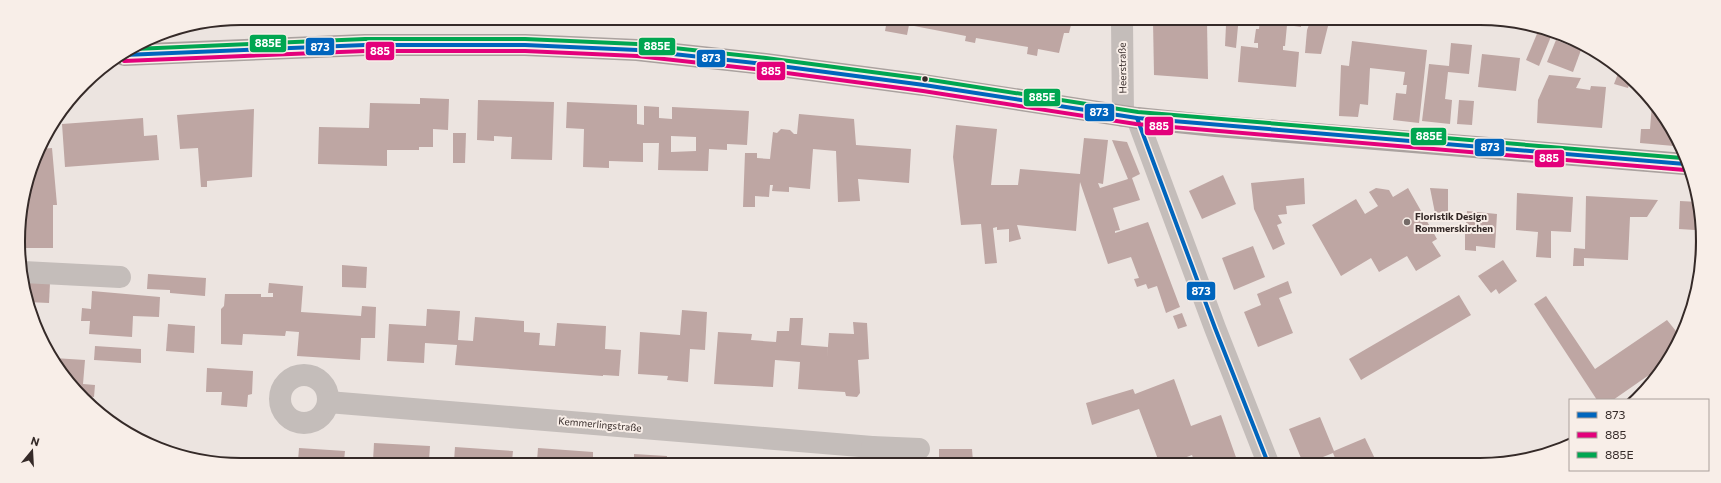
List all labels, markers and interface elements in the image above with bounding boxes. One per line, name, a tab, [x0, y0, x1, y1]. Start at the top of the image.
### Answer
line badge: 885E	[249, 34, 287, 53]
text: 885E	[255, 36, 282, 49]
line badge: 873	[305, 37, 335, 56]
line badge: 885E	[638, 37, 676, 56]
text: 885E	[644, 39, 671, 52]
text: 873	[310, 40, 330, 53]
line badge: 885	[365, 41, 395, 61]
street label: Heerstraße	[1116, 42, 1128, 94]
text: 885	[370, 44, 390, 57]
line badge: 873	[696, 49, 726, 68]
text: 873	[701, 51, 721, 64]
line badge: 885	[756, 61, 786, 81]
text: 885	[761, 64, 781, 77]
unlabelled marker	[920, 74, 930, 84]
line badge: 885E	[1023, 88, 1061, 107]
text: 885E	[1029, 90, 1056, 103]
line badge: 873	[1084, 103, 1115, 122]
text: 873	[1089, 105, 1109, 118]
line badge: 885	[1144, 116, 1174, 136]
text: 885	[1149, 119, 1169, 132]
line badge: 885E	[1410, 127, 1447, 146]
text: 885E	[1416, 129, 1443, 142]
line badge: 873	[1474, 138, 1505, 157]
text: 873	[1480, 140, 1500, 153]
line badge: 885	[1534, 149, 1565, 168]
text: 885	[1539, 151, 1559, 164]
place label: Floristik Design Rommerskirchen	[1415, 210, 1493, 234]
marker: Floristik Design Rommerskirchen	[1402, 217, 1412, 227]
line badge: 873	[1186, 281, 1216, 301]
text: 873	[1191, 284, 1211, 297]
legend	[1569, 399, 1709, 471]
text: 873	[1605, 407, 1626, 421]
street label: Kemmerlingstraße	[558, 414, 642, 434]
text: 885	[1605, 427, 1627, 441]
north arrow	[12, 431, 52, 471]
text: N	[29, 434, 41, 448]
text: 885E	[1605, 447, 1634, 461]

